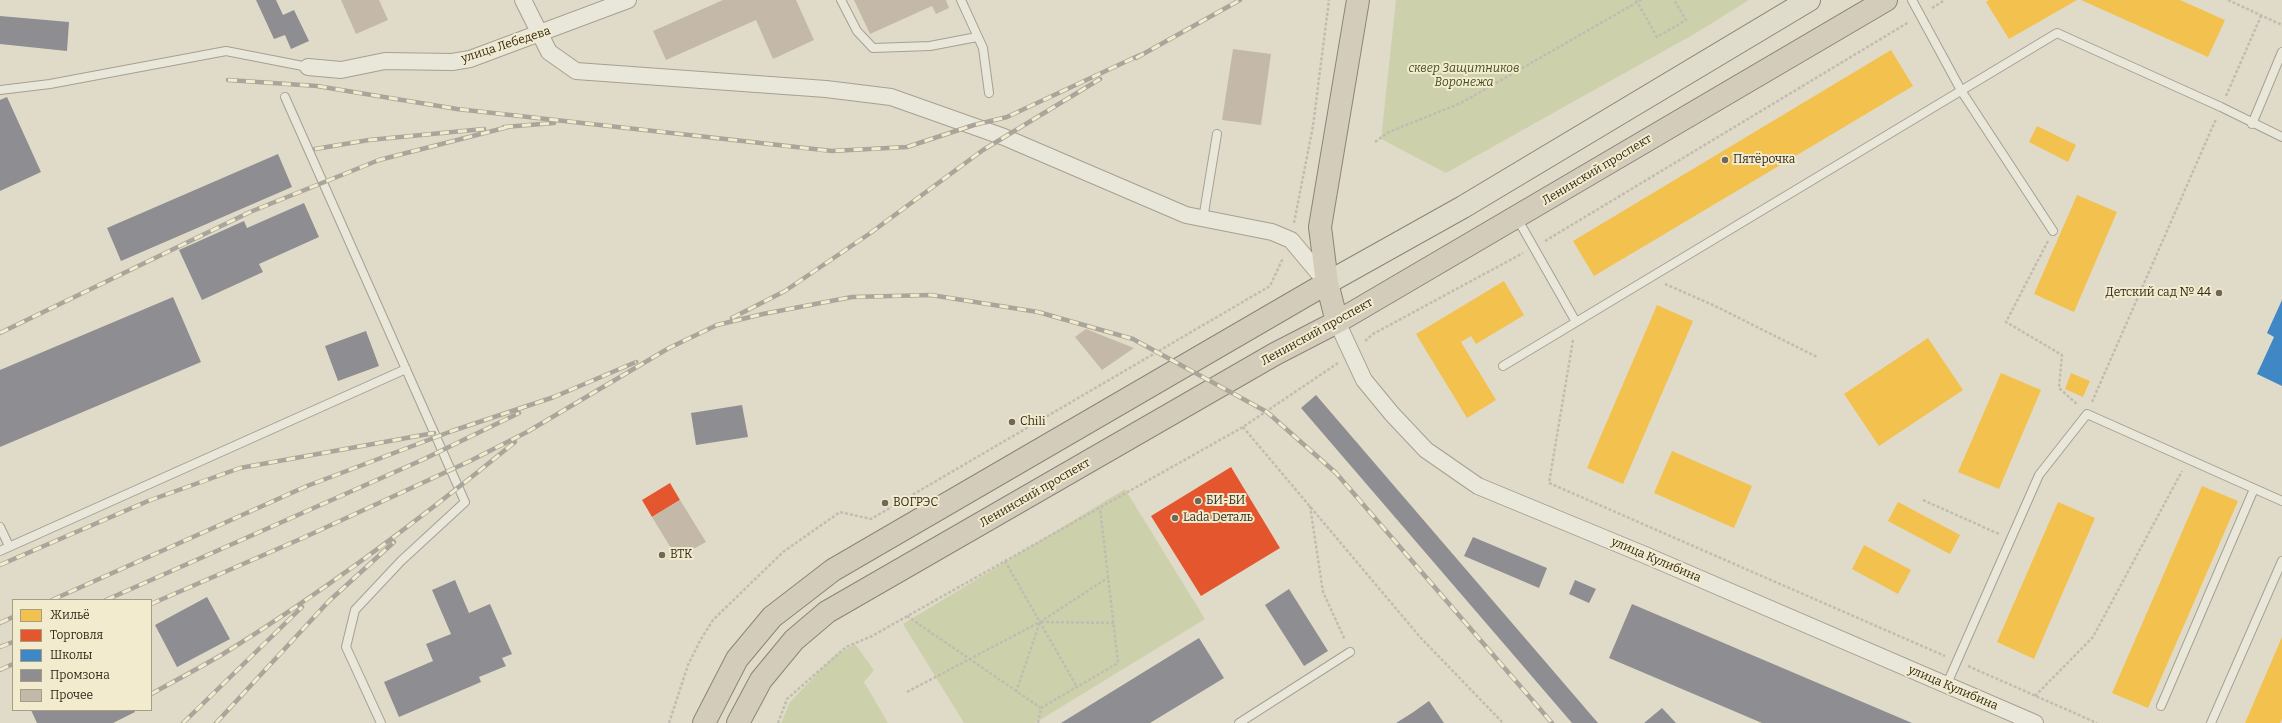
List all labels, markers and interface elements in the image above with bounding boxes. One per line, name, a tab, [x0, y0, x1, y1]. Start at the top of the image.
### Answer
street label: улица Лебедева	[460, 24, 552, 66]
park label: сквер Защитников Воронежа	[1408, 62, 1520, 90]
street label: Ленинский проспект	[1540, 132, 1654, 208]
place label: Пятёрочка	[1733, 153, 1795, 167]
marker: Пятёрочка	[1720, 155, 1730, 165]
place label: Детский сад № 44	[2106, 286, 2211, 300]
marker: Детский сад № 44	[2214, 288, 2224, 298]
street label: Ленинский проспект	[1259, 295, 1375, 369]
place label: Chili	[1020, 415, 1045, 429]
marker: Chili	[1007, 417, 1017, 427]
street label: Ленинский проспект	[977, 455, 1093, 531]
place label: БИ-БИ	[1206, 494, 1245, 508]
place label: ВОГРЭС	[893, 496, 938, 510]
marker: БИ-БИ	[1193, 496, 1203, 506]
marker: ВОГРЭС	[880, 498, 890, 508]
place label: Lada Dеталь	[1183, 511, 1253, 525]
marker: Lada Dеталь	[1170, 513, 1180, 523]
street label: улица Кулибина	[1609, 535, 1703, 585]
place label: ВТК	[670, 548, 692, 562]
marker: ВТК	[657, 550, 667, 560]
legend	[12, 599, 152, 711]
text: Жильё	[50, 608, 90, 622]
text: Торговля	[50, 628, 103, 642]
text: Школы	[50, 648, 92, 662]
street label: улица Кулибина	[1906, 663, 2000, 713]
text: Промзона	[50, 668, 110, 682]
text: Прочее	[50, 688, 93, 702]

